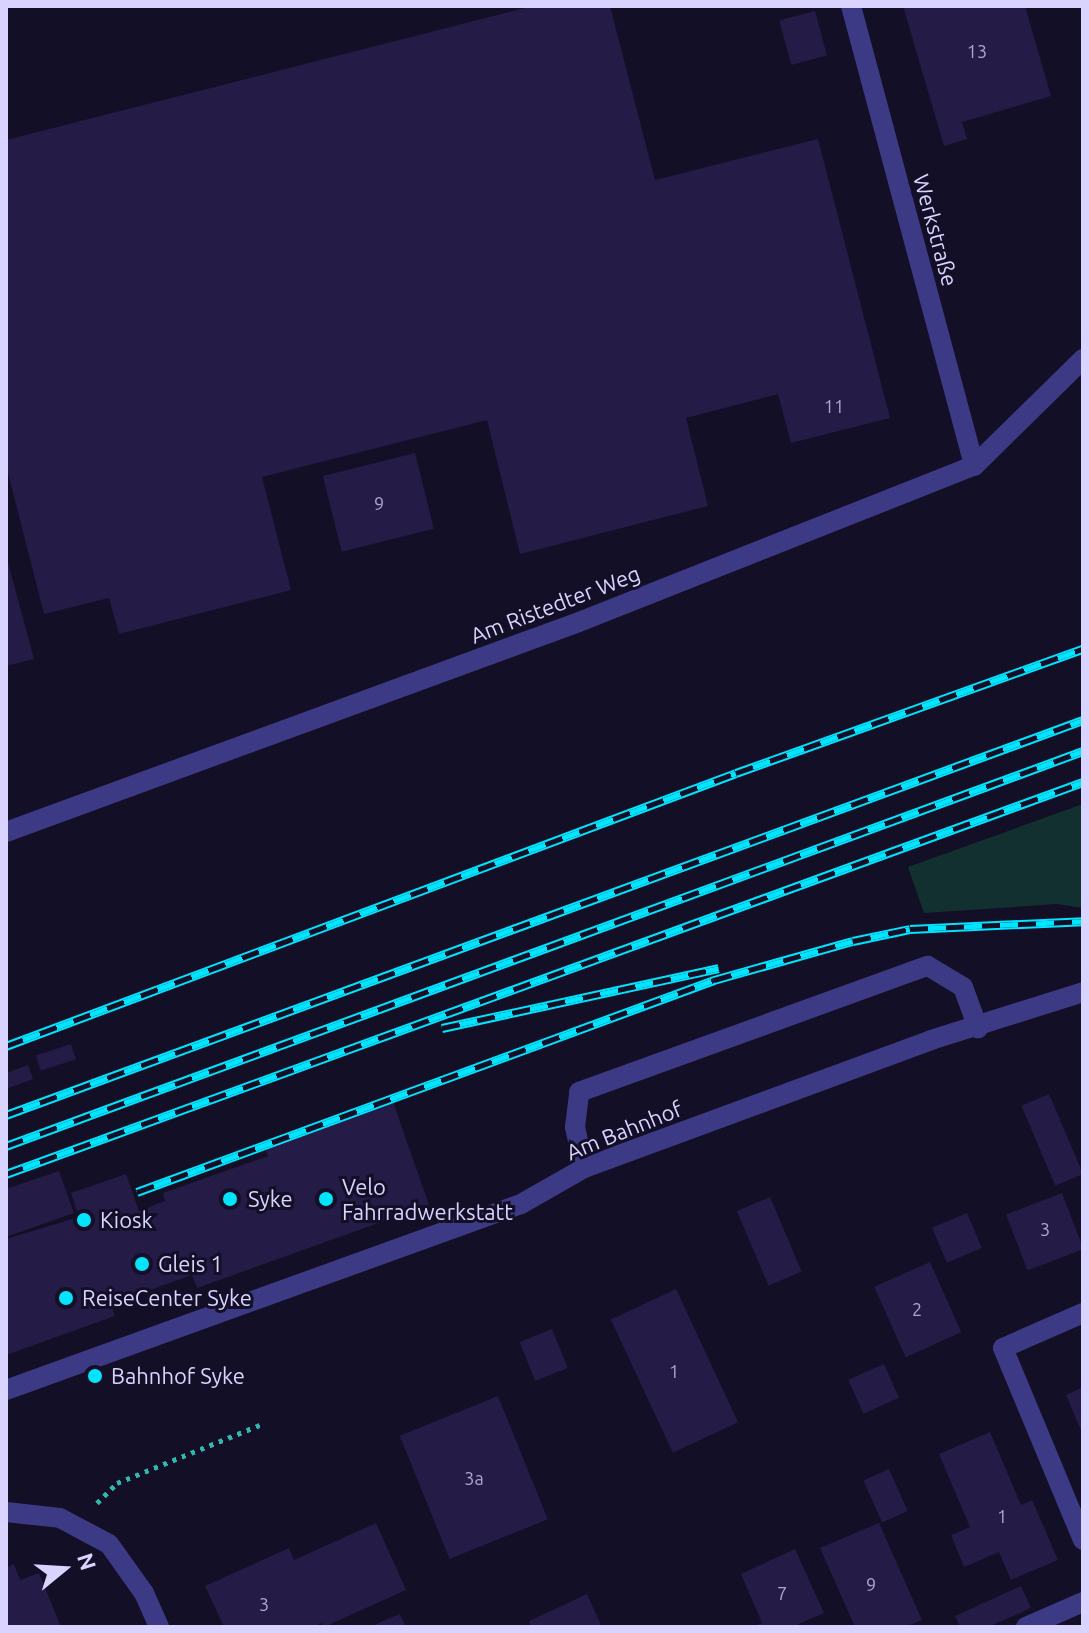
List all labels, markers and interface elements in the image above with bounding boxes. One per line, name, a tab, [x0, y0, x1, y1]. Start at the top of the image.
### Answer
house number: 13	[967, 40, 987, 62]
street label: Werkstraße	[908, 171, 964, 289]
house number: 11	[824, 395, 844, 417]
house number: 9	[374, 492, 384, 514]
street label: Am Ristedter Weg	[466, 560, 644, 648]
street label: Am Bahnhof	[562, 1095, 686, 1165]
place label: Velo Fahrradwerkstatt	[342, 1173, 513, 1224]
place label: Syke	[248, 1186, 293, 1212]
marker: Syke	[219, 1188, 241, 1210]
marker: Velo Fahrradwerkstatt	[317, 1190, 335, 1208]
place label: Kiosk	[100, 1207, 153, 1233]
marker: Kiosk	[75, 1211, 93, 1229]
house number: 3	[1040, 1218, 1050, 1240]
place label: Gleis 1	[158, 1251, 223, 1277]
marker: Gleis 1	[133, 1255, 151, 1273]
place label: ReiseCenter Syke	[82, 1285, 252, 1311]
marker: ReiseCenter Syke	[57, 1289, 75, 1307]
house number: 2	[912, 1298, 922, 1320]
house number: 1	[669, 1360, 679, 1382]
place label: Bahnhof Syke	[111, 1363, 245, 1389]
marker: Bahnhof Syke	[86, 1367, 104, 1385]
house number: 3a	[464, 1467, 484, 1489]
house number: 1	[997, 1505, 1007, 1527]
north arrow	[24, 1529, 104, 1609]
text: N	[73, 1550, 102, 1573]
house number: 9	[866, 1573, 876, 1595]
house number: 7	[777, 1582, 787, 1604]
house number: 3	[259, 1593, 269, 1615]

